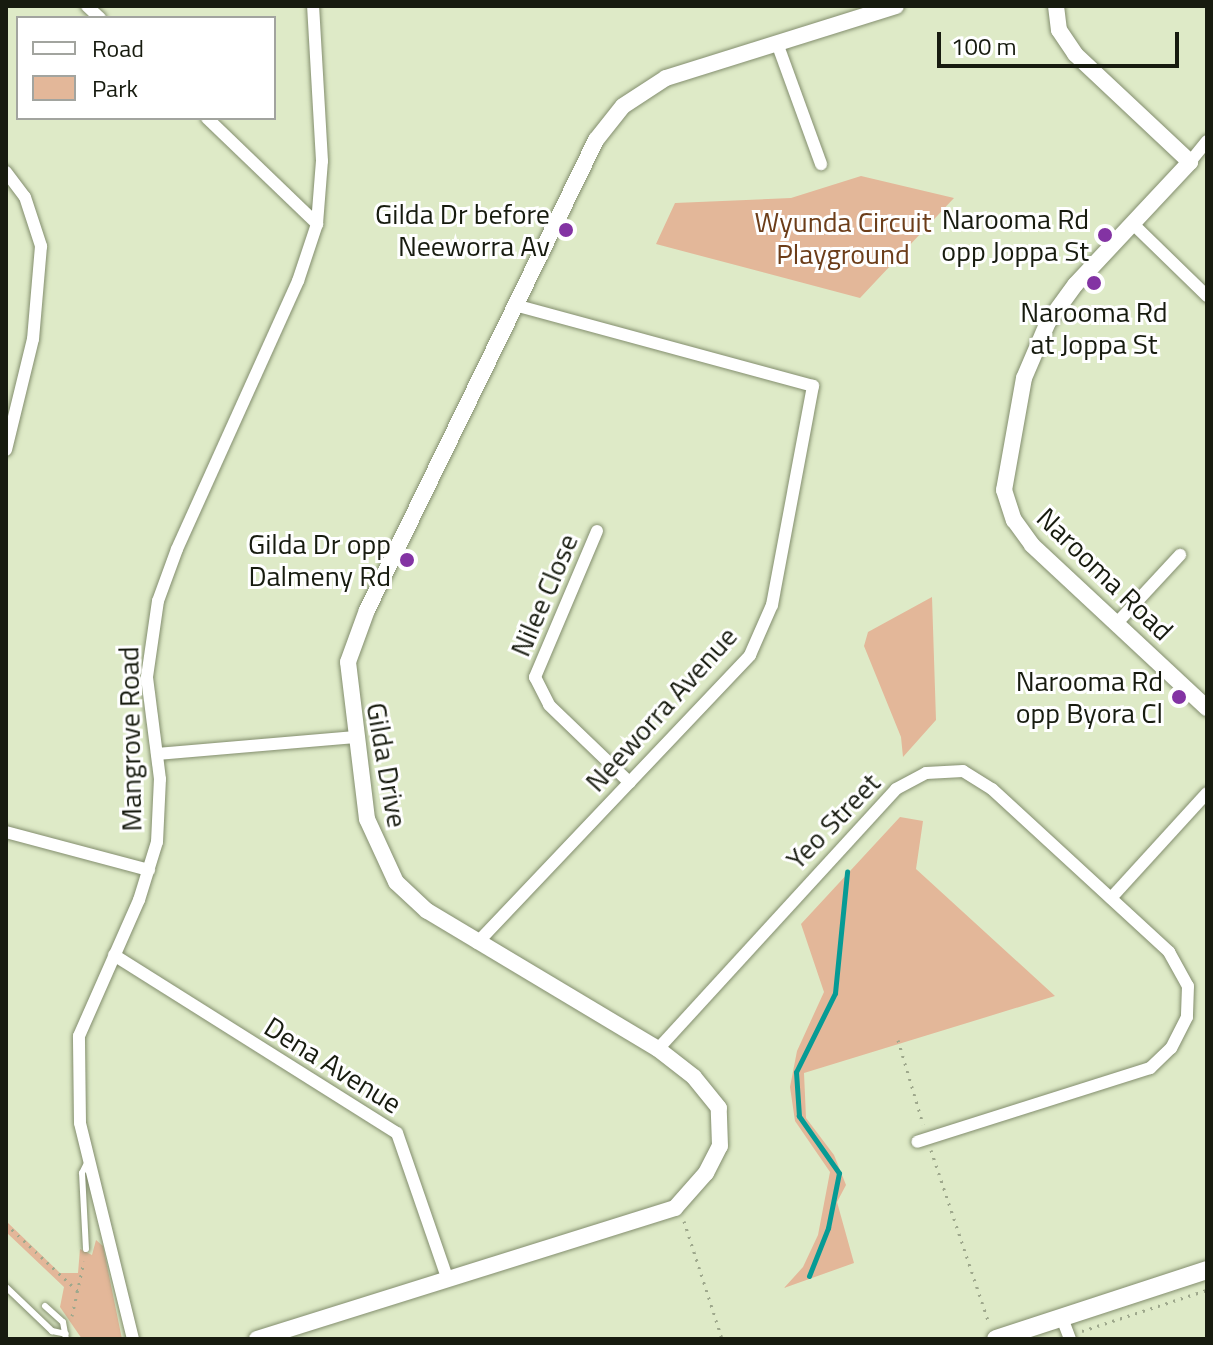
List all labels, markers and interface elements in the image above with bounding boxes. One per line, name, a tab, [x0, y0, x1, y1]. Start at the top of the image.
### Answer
legend	[16, 16, 276, 120]
scale bar	[941, 16, 1183, 66]
text: 100 m	[951, 28, 1017, 64]
text: Road	[92, 30, 144, 66]
text: Park	[92, 70, 138, 106]
place label: Gilda Dr before Neeworra Av	[375, 197, 550, 263]
place label: Narooma Rd opp Joppa St	[941, 202, 1089, 268]
park label: Wyunda Circuit Playground	[754, 205, 932, 271]
marker: Gilda Dr before Neeworra Av	[557, 221, 575, 239]
marker: Narooma Rd opp Joppa St	[1096, 226, 1114, 244]
marker: Narooma Rd at Joppa St	[1085, 274, 1103, 292]
place label: Narooma Rd at Joppa St	[1020, 295, 1168, 361]
street label: Narooma Road	[1030, 501, 1180, 647]
place label: Gilda Dr opp Dalmeny Rd	[248, 527, 391, 593]
street label: Nilee Close	[503, 529, 585, 661]
marker: Gilda Dr opp Dalmeny Rd	[398, 551, 416, 569]
street label: Neeworra Avenue	[578, 620, 744, 798]
street label: Mangrove Road	[112, 646, 148, 832]
place label: Narooma Rd opp Byora Cl	[1016, 664, 1163, 730]
marker: Narooma Rd opp Byora Cl	[1170, 688, 1188, 706]
street label: Gilda Drive	[360, 700, 414, 830]
street label: Yeo Street	[779, 766, 887, 876]
street label: Dena Avenue	[258, 1010, 408, 1120]

